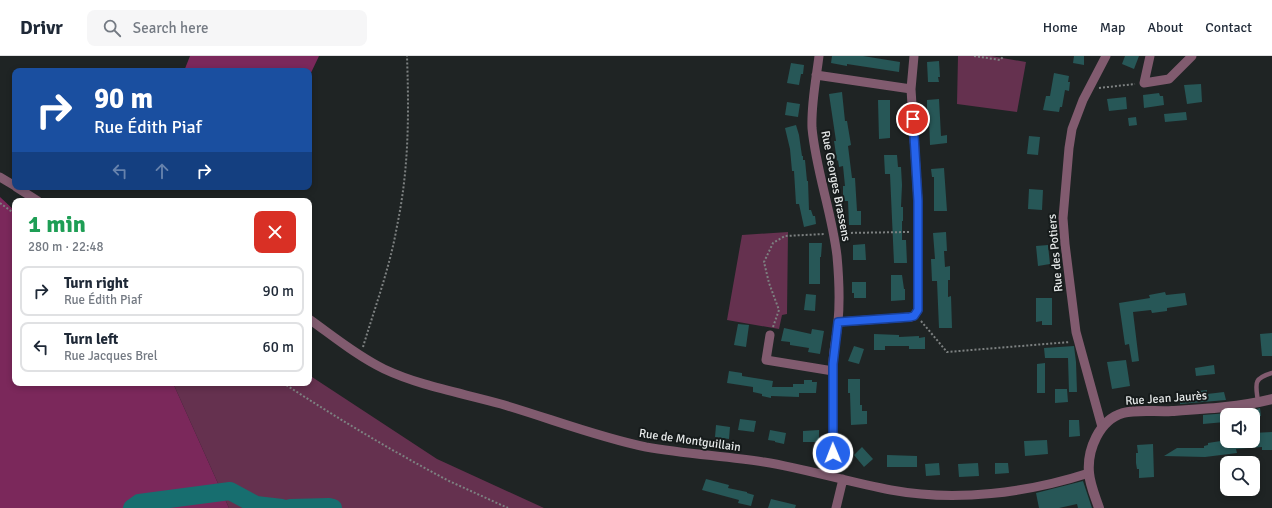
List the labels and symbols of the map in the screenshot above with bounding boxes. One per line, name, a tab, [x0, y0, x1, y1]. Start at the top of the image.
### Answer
pin	[896, 102, 930, 136]
street label: Rue Georges Brassens	[817, 129, 854, 243]
street label: Rue des Potiers	[1045, 213, 1066, 293]
street label: Rue Jean Jaurès	[1125, 388, 1207, 409]
street label: Rue de Montguillain	[638, 426, 742, 455]
position arrow	[812, 432, 854, 474]

